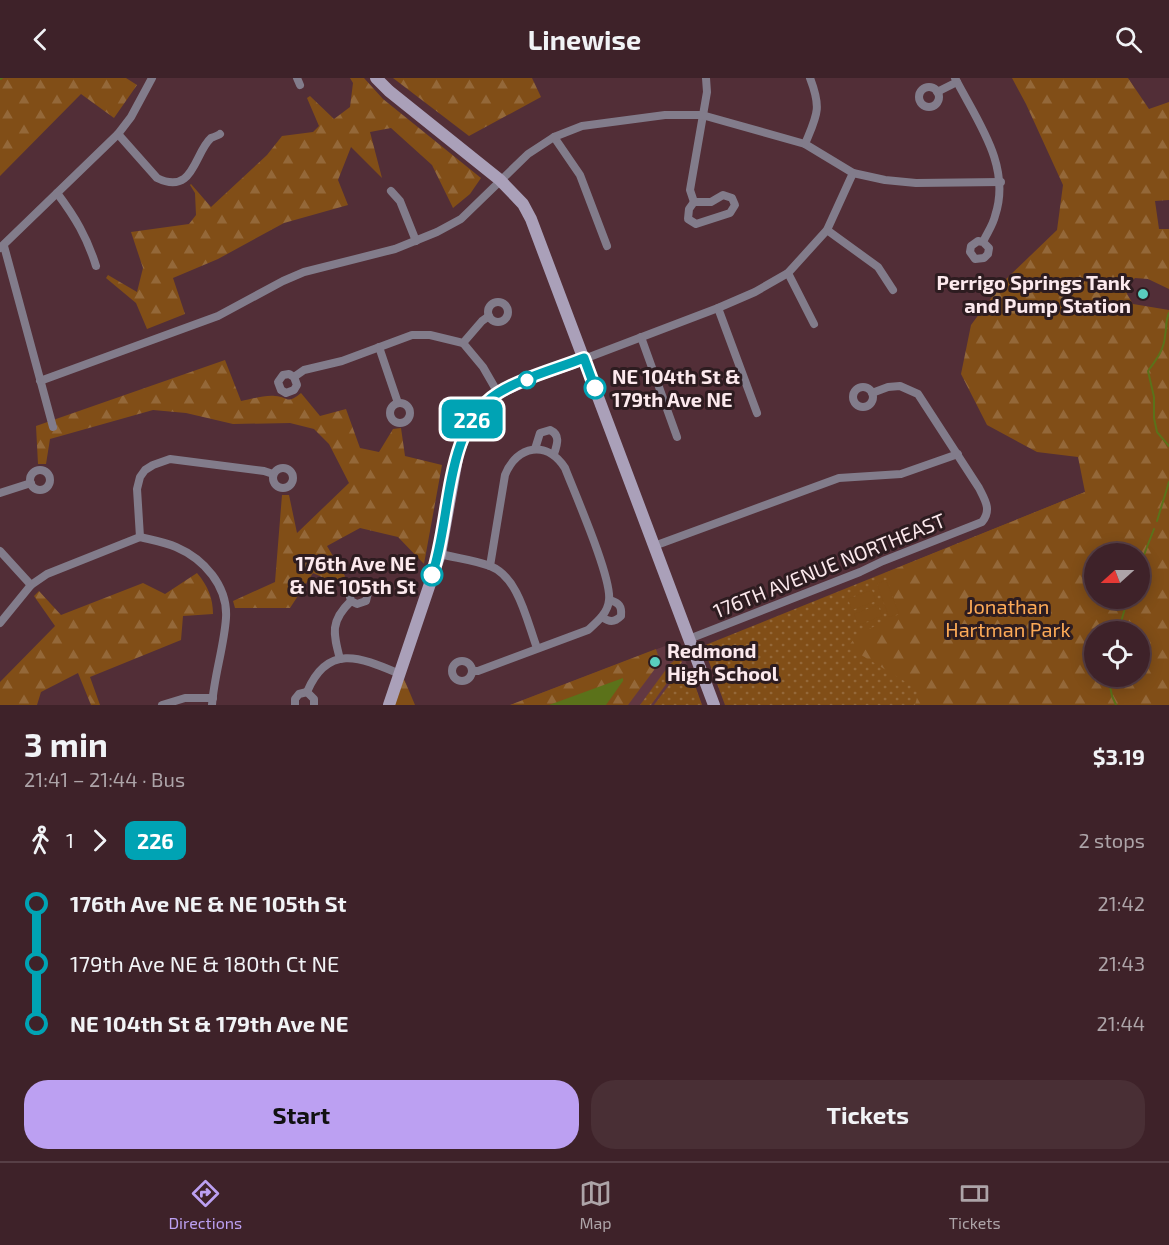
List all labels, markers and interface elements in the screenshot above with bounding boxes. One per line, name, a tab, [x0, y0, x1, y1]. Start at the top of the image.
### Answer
icon: back	[24, 23, 57, 56]
text: Linewise	[528, 23, 641, 55]
icon: search	[1112, 23, 1145, 56]
place label: Perrigo Springs Tank and Pump Station	[936, 270, 1132, 317]
marker: Perrigo Springs Tank and Pump Station	[1136, 287, 1150, 301]
place label: NE 104th St & 179th Ave NE	[612, 364, 740, 411]
unlabelled marker	[518, 371, 536, 389]
marker: NE 104th St & 179th Ave NE	[584, 377, 606, 399]
line badge: 226	[438, 400, 506, 438]
text: 226	[454, 407, 490, 432]
street label: 176TH AVENUE NORTHEAST	[710, 507, 949, 623]
north arrow	[1084, 543, 1150, 609]
map controls	[1084, 543, 1150, 687]
place label: 176th Ave NE & NE 105th St	[289, 551, 416, 598]
marker: 176th Ave NE & NE 105th St	[421, 564, 443, 586]
park label: Jonathan Hartman Park	[945, 594, 1071, 641]
button: locate	[1084, 621, 1150, 687]
place label: Redmond High School	[667, 638, 779, 685]
marker: Redmond High School	[648, 655, 662, 669]
text: 3 min	[24, 724, 108, 764]
text: $3.19	[1093, 743, 1145, 769]
text: 21:41 – 21:44 · Bus	[24, 767, 185, 791]
icon: walk	[24, 824, 57, 857]
icon: forward	[83, 824, 116, 857]
text: 1	[66, 828, 74, 852]
text: 226	[137, 828, 174, 853]
text: 2 stops	[1078, 828, 1145, 852]
text: 176th Ave NE & NE 105th St	[70, 890, 347, 916]
text: 21:42	[1098, 891, 1145, 915]
text: 179th Ave NE & 180th Ct NE	[70, 950, 339, 976]
text: 21:43	[1098, 951, 1145, 975]
text: NE 104th St & 179th Ave NE	[70, 1010, 348, 1036]
text: 21:44	[1096, 1011, 1145, 1035]
button: Start	[24, 1080, 579, 1149]
button: Tickets	[591, 1080, 1145, 1149]
tab: Directions	[168, 1177, 242, 1232]
tab: Map	[579, 1177, 612, 1232]
tab: Tickets	[949, 1177, 1001, 1232]

